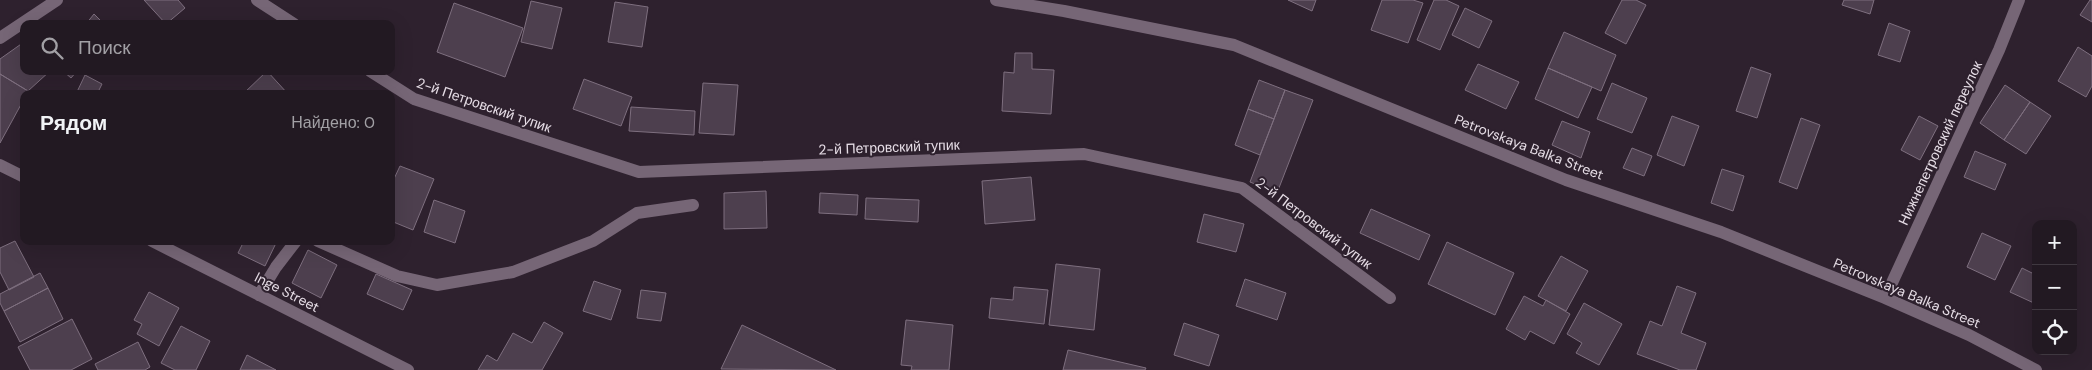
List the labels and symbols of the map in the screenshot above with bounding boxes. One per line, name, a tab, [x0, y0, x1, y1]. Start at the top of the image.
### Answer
street label: Нижнепетровский переулок	[1894, 57, 1986, 228]
street label: 2-й Петровский тупик	[414, 73, 555, 137]
street label: Petrovskaya Balka Street	[1452, 110, 1606, 184]
street label: 2-й Петровский тупик	[818, 136, 961, 158]
street label: 2-й Петровский тупик	[1252, 173, 1377, 273]
street label: Petrovskaya Balka Street	[1831, 254, 1983, 332]
street label: Inge Street	[252, 268, 322, 316]

